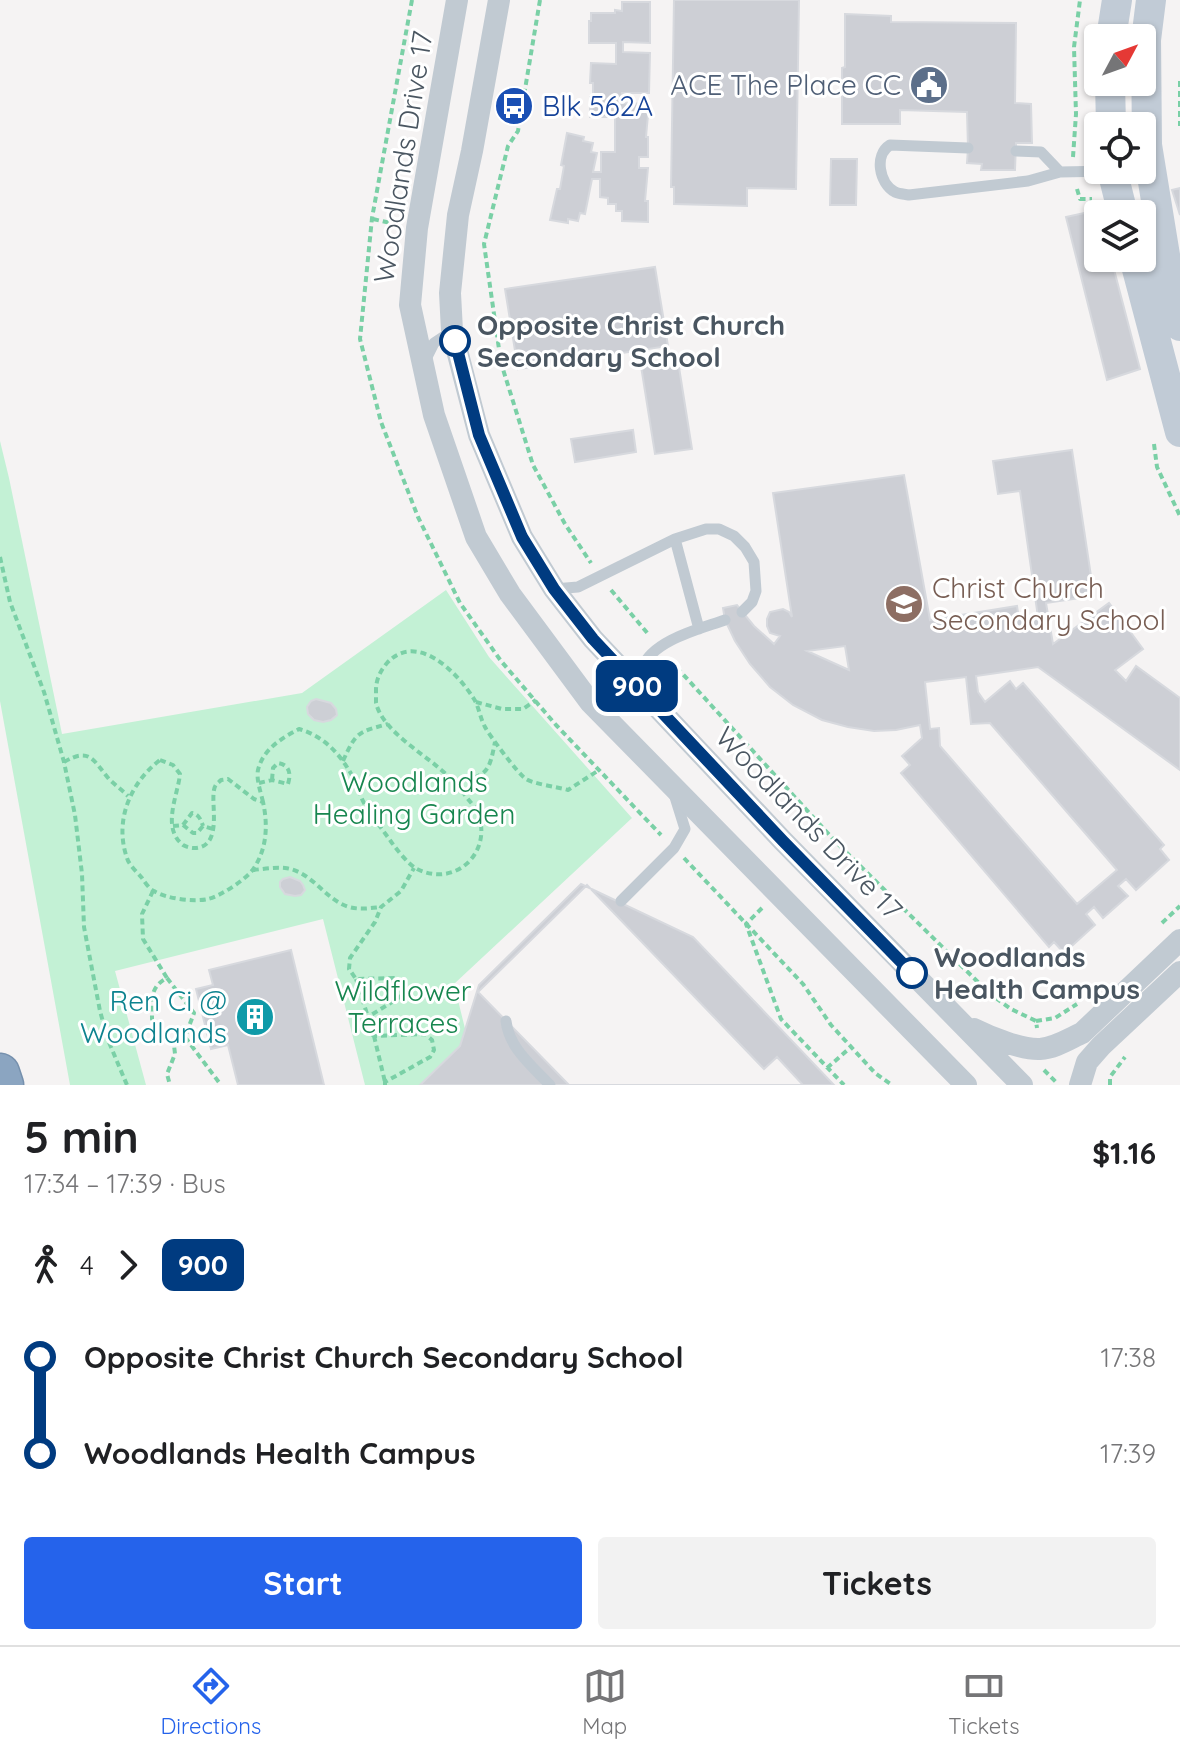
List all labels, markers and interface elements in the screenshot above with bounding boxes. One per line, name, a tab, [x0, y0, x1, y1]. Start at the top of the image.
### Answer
north arrow	[1084, 24, 1156, 96]
map controls	[1084, 24, 1156, 272]
street label: Woodlands Drive 17	[365, 28, 440, 285]
public building icon: ACE The Place CC	[908, 64, 950, 106]
place label: ACE The Place CC	[670, 67, 901, 102]
bus stop icon: Blk 562A	[493, 85, 535, 127]
place label: Blk 562A	[542, 88, 653, 123]
button: locate	[1084, 112, 1156, 184]
button: layers	[1084, 200, 1156, 272]
place label: Opposite Christ Church Secondary School	[477, 307, 785, 374]
marker: Opposite Christ Church Secondary School	[440, 326, 470, 356]
place label: Christ Church Secondary School	[932, 570, 1166, 637]
school or university icon: Christ Church Secondary School	[883, 583, 925, 625]
line badge: 900	[591, 660, 683, 712]
text: 900	[612, 668, 662, 703]
street label: Woodlands Drive 17	[708, 719, 910, 926]
park label: Woodlands Healing Garden	[313, 764, 515, 831]
place label: Woodlands Health Campus	[934, 939, 1140, 1006]
marker: Woodlands Health Campus	[897, 958, 927, 988]
park label: Wildflower Terraces	[334, 973, 472, 1040]
place label: Ren Ci @ Woodlands	[80, 983, 227, 1050]
building icon: Ren Ci @ Woodlands	[234, 996, 276, 1038]
text: 5 min	[24, 1109, 139, 1164]
text: $1.16	[1092, 1134, 1156, 1172]
text: 17:34 – 17:39 · Bus	[24, 1167, 226, 1200]
icon: walk	[24, 1243, 68, 1287]
icon: forward	[106, 1243, 150, 1287]
text: 900	[178, 1247, 228, 1282]
text: 4	[80, 1249, 94, 1282]
text: Opposite Christ Church Secondary School	[84, 1338, 684, 1376]
text: 17:38	[1101, 1341, 1156, 1374]
text: Woodlands Health Campus	[84, 1434, 475, 1472]
text: 17:39	[1100, 1437, 1156, 1470]
button: Start	[24, 1537, 582, 1629]
button: Tickets	[598, 1537, 1156, 1629]
tab: Directions	[160, 1664, 261, 1740]
tab: Map	[582, 1664, 627, 1740]
tab: Tickets	[948, 1664, 1019, 1740]

